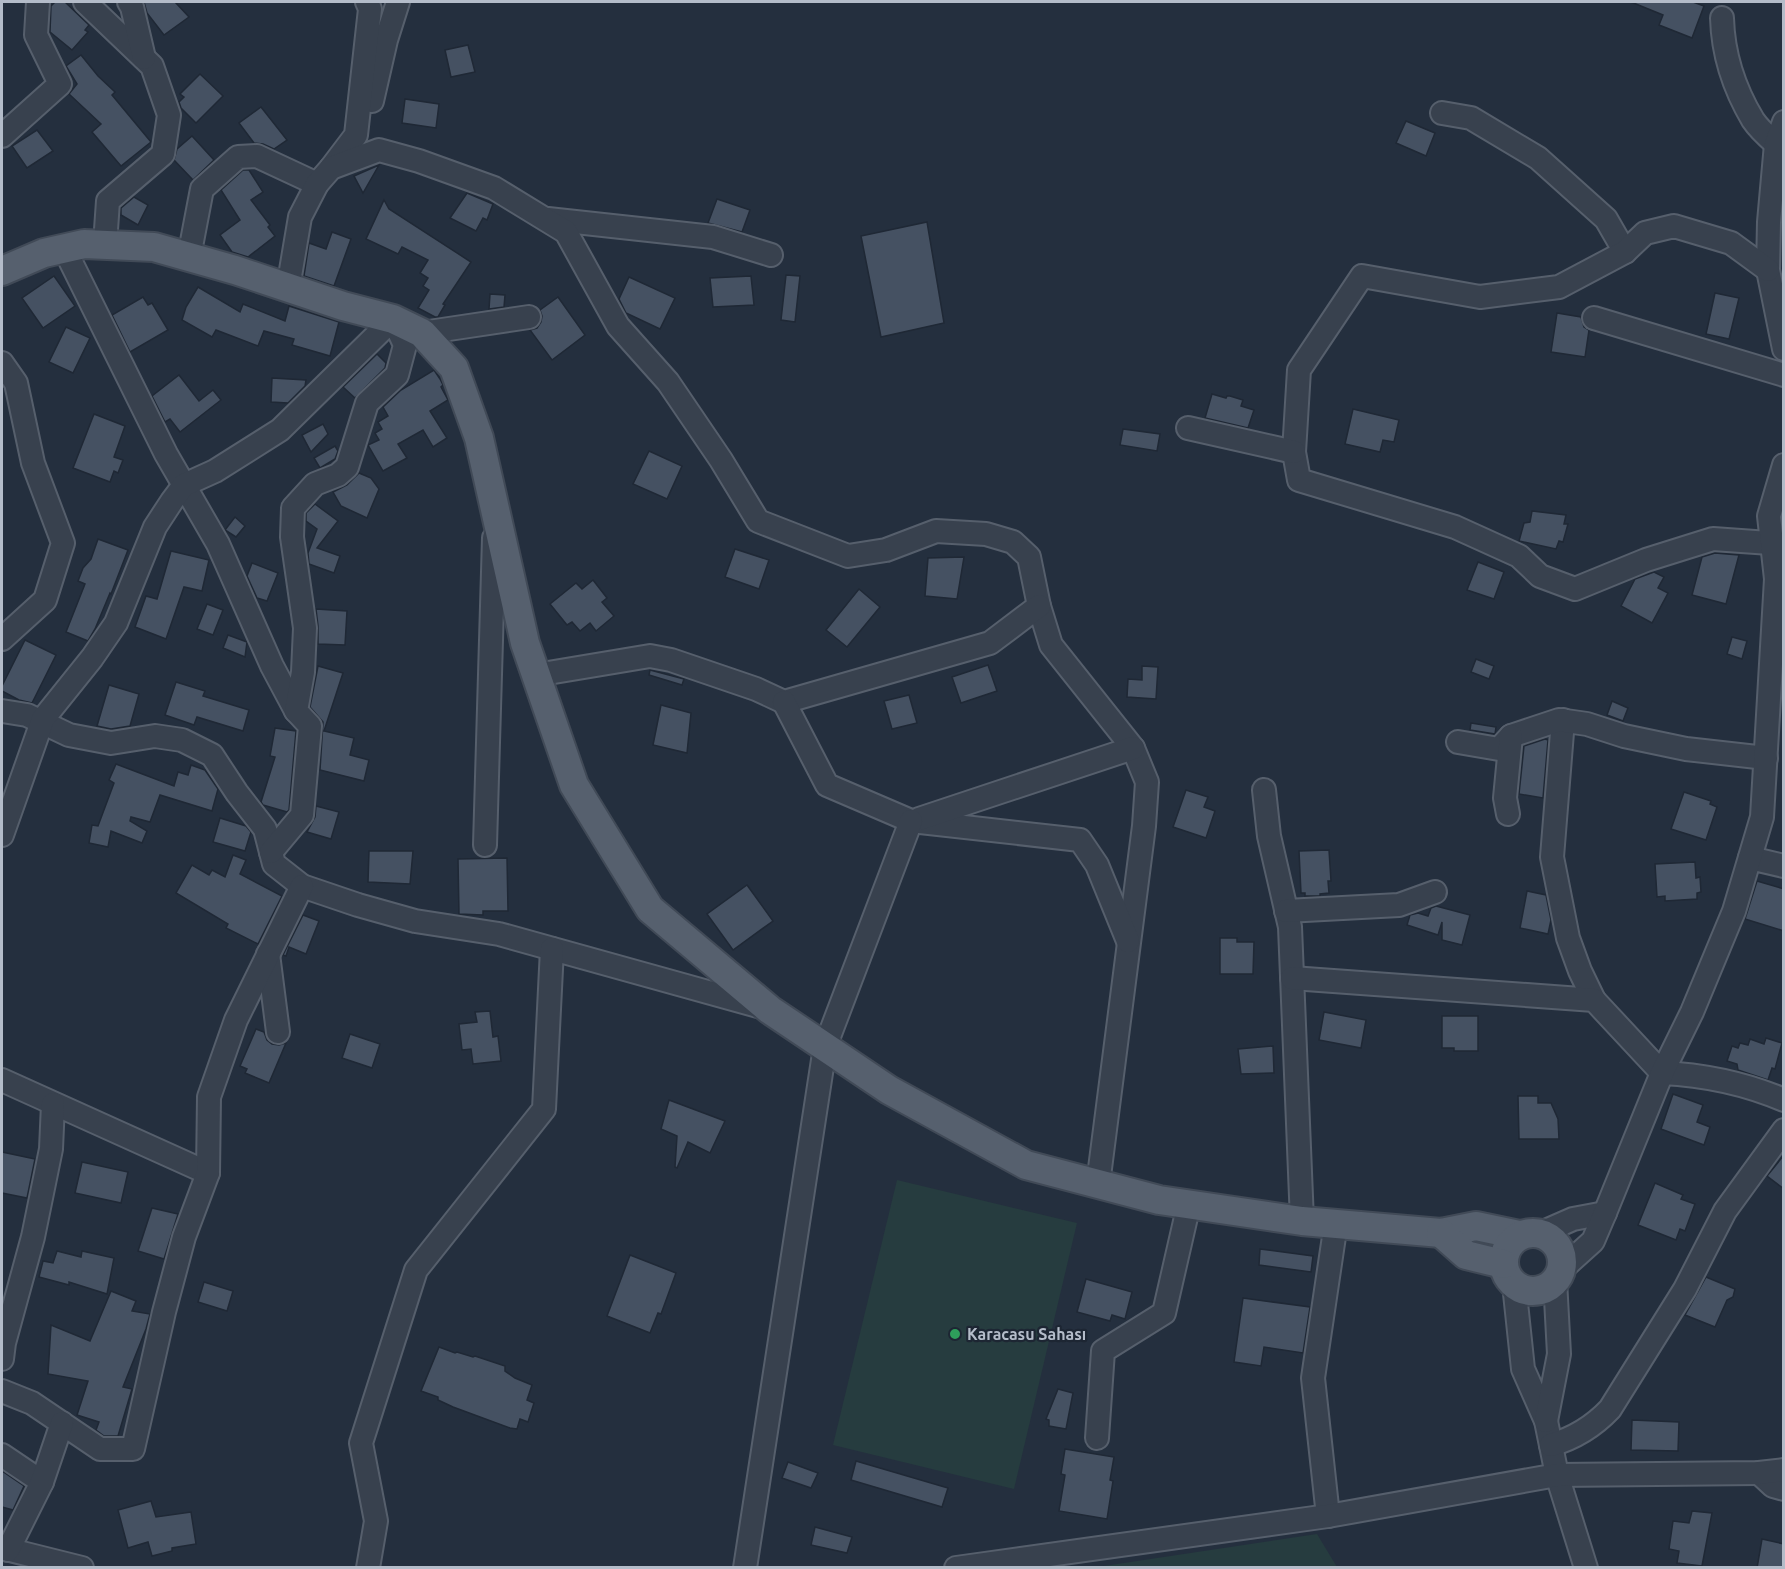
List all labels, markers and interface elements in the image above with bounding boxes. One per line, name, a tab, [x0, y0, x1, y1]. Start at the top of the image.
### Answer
place label: Karacasu Sahası	[967, 1325, 1086, 1343]
marker: Karacasu Sahası	[948, 1327, 962, 1341]

